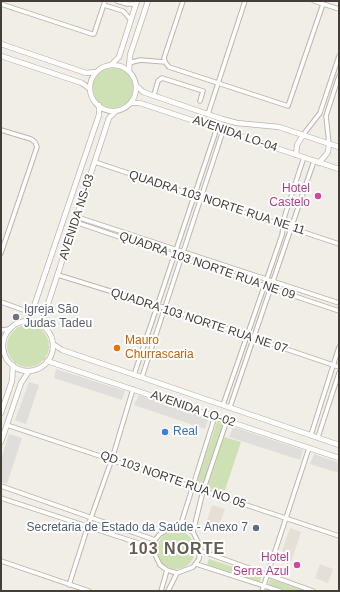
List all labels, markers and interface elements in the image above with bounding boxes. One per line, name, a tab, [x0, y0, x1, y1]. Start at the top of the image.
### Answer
street label: AVENIDA LO-04	[191, 113, 279, 155]
street label: QUADRA 103 NORTE RUA NE 11	[127, 168, 307, 238]
street label: AVENIDA NS-03	[56, 172, 98, 262]
place label: Hotel Castelo	[269, 182, 310, 210]
marker: Hotel Castelo	[313, 191, 323, 201]
street label: QUADRA 103 NORTE RUA NE 09	[117, 229, 297, 303]
street label: QUADRA 103 NORTE RUA NE 07	[109, 286, 289, 356]
place label: Igreja São Judas Tadeu	[24, 303, 92, 331]
marker: Igreja São Judas Tadeu	[11, 312, 21, 322]
place label: Mauro Churrascaria	[125, 334, 194, 362]
marker: Mauro Churrascaria	[112, 343, 122, 353]
street label: AVENIDA LO-02	[149, 388, 237, 430]
place label: Real	[173, 425, 198, 439]
marker: Real	[160, 427, 170, 437]
street label: QD 103 NORTE RUA NO 05	[98, 448, 248, 512]
place label: Secretaria de Estado da Saúde - Anexo 7	[27, 521, 248, 535]
marker: Secretaria de Estado da Saúde - Anexo 7	[251, 523, 261, 533]
district label: 103 NORTE	[129, 540, 225, 560]
place label: Hotel Serra Azul	[233, 551, 289, 579]
marker: Hotel Serra Azul	[292, 560, 302, 570]

